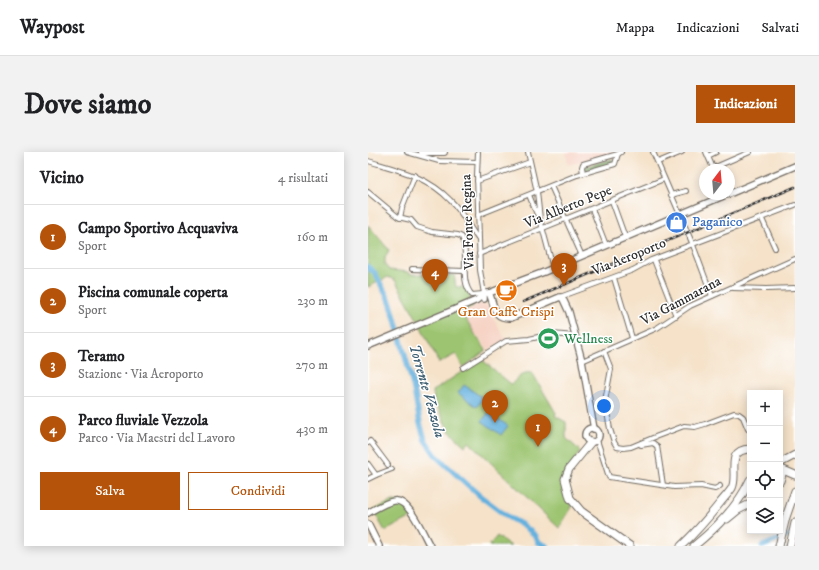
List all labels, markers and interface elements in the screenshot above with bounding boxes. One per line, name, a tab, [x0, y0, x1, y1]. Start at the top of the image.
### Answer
text: Waypost	[20, 16, 84, 39]
text: Mappa	[616, 19, 654, 37]
text: Indicazioni	[676, 19, 739, 37]
text: Salvati	[761, 19, 799, 37]
button: Indicazioni	[696, 85, 795, 123]
text: Dove siamo	[24, 87, 151, 122]
north arrow	[699, 164, 735, 200]
text: Vicino	[40, 167, 84, 189]
text: 4 risultati	[278, 170, 328, 186]
street label: Via Fonte Regina	[457, 174, 479, 271]
street label: Via Alberto Pepe	[521, 181, 615, 233]
shop icon: Paganico	[664, 209, 690, 235]
place label: Paganico	[692, 213, 743, 231]
text: Campo Sportivo Acquaviva	[78, 219, 238, 238]
text: 1	[51, 229, 55, 245]
text: 160 m	[297, 229, 328, 245]
street label: Via Aeroporto	[588, 234, 669, 280]
text: Sport	[78, 238, 107, 254]
pin: 3	[551, 253, 577, 286]
pin: 4	[422, 259, 448, 292]
street label: Via Gammarana	[637, 272, 724, 330]
cafe icon: Gran Caffè Crispi	[493, 277, 519, 303]
text: Piscina comunale coperta	[78, 283, 228, 302]
text: 2	[50, 293, 56, 309]
text: 230 m	[297, 293, 328, 309]
text: Sport	[78, 302, 107, 318]
place label: Gran Caffè Crispi	[458, 303, 555, 321]
sports icon: Wellness	[535, 326, 561, 352]
place label: Wellness	[563, 330, 613, 348]
water label: Torrente Vezzola	[405, 342, 449, 440]
text: Teramo	[78, 347, 125, 366]
text: 3	[51, 357, 55, 373]
text: 270 m	[296, 357, 328, 373]
text: Stazione · Via Aeroporto	[78, 366, 203, 382]
pin: 2	[482, 390, 508, 423]
map controls	[747, 390, 783, 534]
button: +	[747, 390, 783, 426]
your location	[594, 396, 614, 416]
text: Parco fluviale Vezzola	[78, 411, 208, 430]
pin: 1	[525, 414, 551, 447]
text: 4	[49, 421, 57, 437]
text: 430 m	[296, 421, 328, 437]
button: −	[747, 426, 783, 462]
text: Parco · Via Maestri del Lavoro	[78, 430, 235, 446]
button: locate	[747, 462, 783, 498]
button: Salva	[40, 472, 180, 510]
button: Condividi	[188, 472, 328, 510]
button: layers	[747, 498, 783, 534]

